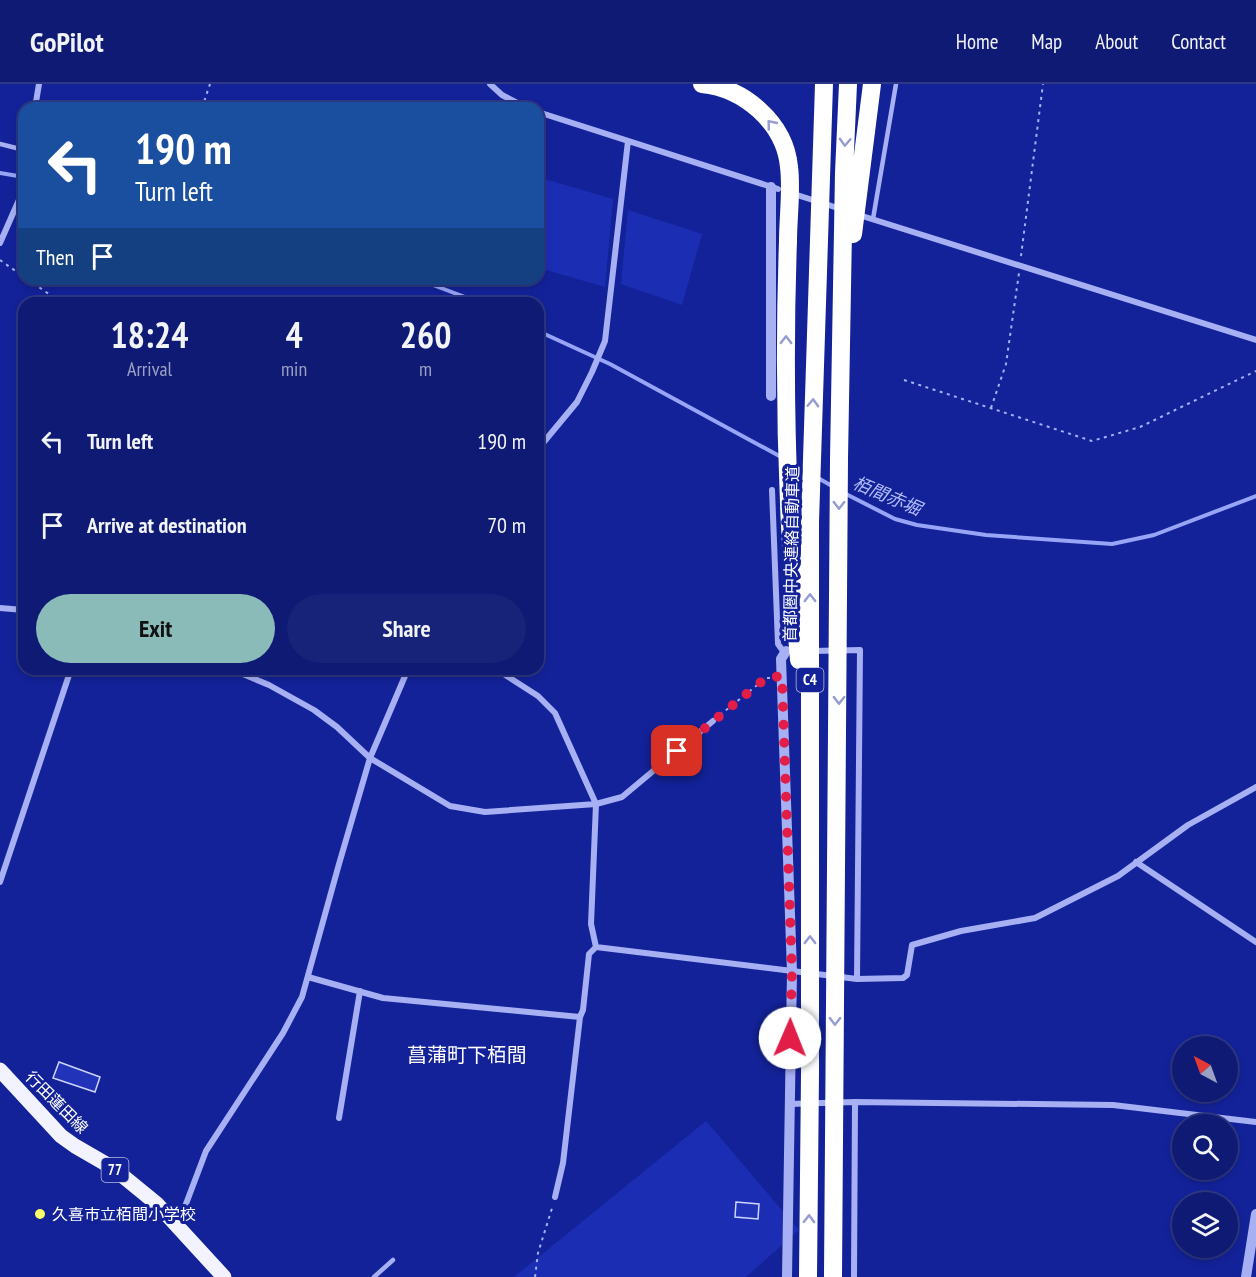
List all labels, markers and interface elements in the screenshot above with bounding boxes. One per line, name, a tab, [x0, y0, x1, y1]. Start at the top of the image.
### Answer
text: GoPilot	[30, 23, 104, 60]
text: Home	[956, 28, 998, 55]
text: Map	[1031, 28, 1062, 55]
text: About	[1095, 28, 1138, 55]
text: Contact	[1171, 28, 1226, 55]
one-way arrow	[767, 120, 778, 131]
text: 190 m	[135, 121, 232, 176]
icon: left	[36, 126, 114, 204]
one-way arrow	[839, 138, 852, 147]
text: Turn left	[135, 174, 213, 208]
icon: arrive	[86, 240, 119, 273]
text: Then	[36, 243, 74, 271]
text: 18:24	[111, 311, 188, 358]
text: 4	[285, 311, 303, 358]
text: 260	[400, 311, 451, 358]
one-way arrow	[780, 335, 792, 344]
text: Arrival	[127, 356, 172, 382]
text: min	[281, 356, 307, 382]
text: m	[419, 356, 432, 382]
one-way arrow	[807, 398, 820, 407]
icon: left	[36, 425, 69, 458]
text: Turn left	[87, 427, 153, 455]
text: 190 m	[477, 427, 526, 455]
street label: 首都圏中央連絡自動車道	[779, 466, 803, 642]
water label: 栢間赤堀	[850, 471, 928, 521]
one-way arrow	[833, 501, 845, 510]
icon: arrive	[36, 509, 69, 542]
text: Arrive at destination	[87, 511, 247, 539]
text: 70 m	[487, 511, 526, 539]
one-way arrow	[804, 593, 816, 602]
button: Exit	[36, 594, 275, 663]
button: Share	[287, 594, 526, 663]
road number: C4	[796, 668, 824, 692]
one-way arrow	[832, 696, 845, 705]
pin	[651, 725, 702, 776]
icon: arrive	[660, 734, 693, 767]
one-way arrow	[804, 935, 816, 944]
position arrow	[758, 1006, 822, 1070]
one-way arrow	[829, 1017, 841, 1026]
north arrow	[1172, 1036, 1238, 1102]
map controls	[1172, 1036, 1238, 1258]
district label: 菖蒲町下栢間	[407, 1042, 527, 1068]
street label: 行田蓮田線	[22, 1067, 92, 1137]
button: search	[1172, 1114, 1238, 1180]
road number: 77	[102, 1158, 128, 1182]
button: layers	[1172, 1192, 1238, 1258]
place label: 久喜市立栢間小学校	[52, 1204, 196, 1224]
marker: 久喜市立栢間小学校	[33, 1207, 47, 1221]
one-way arrow	[803, 1214, 815, 1223]

